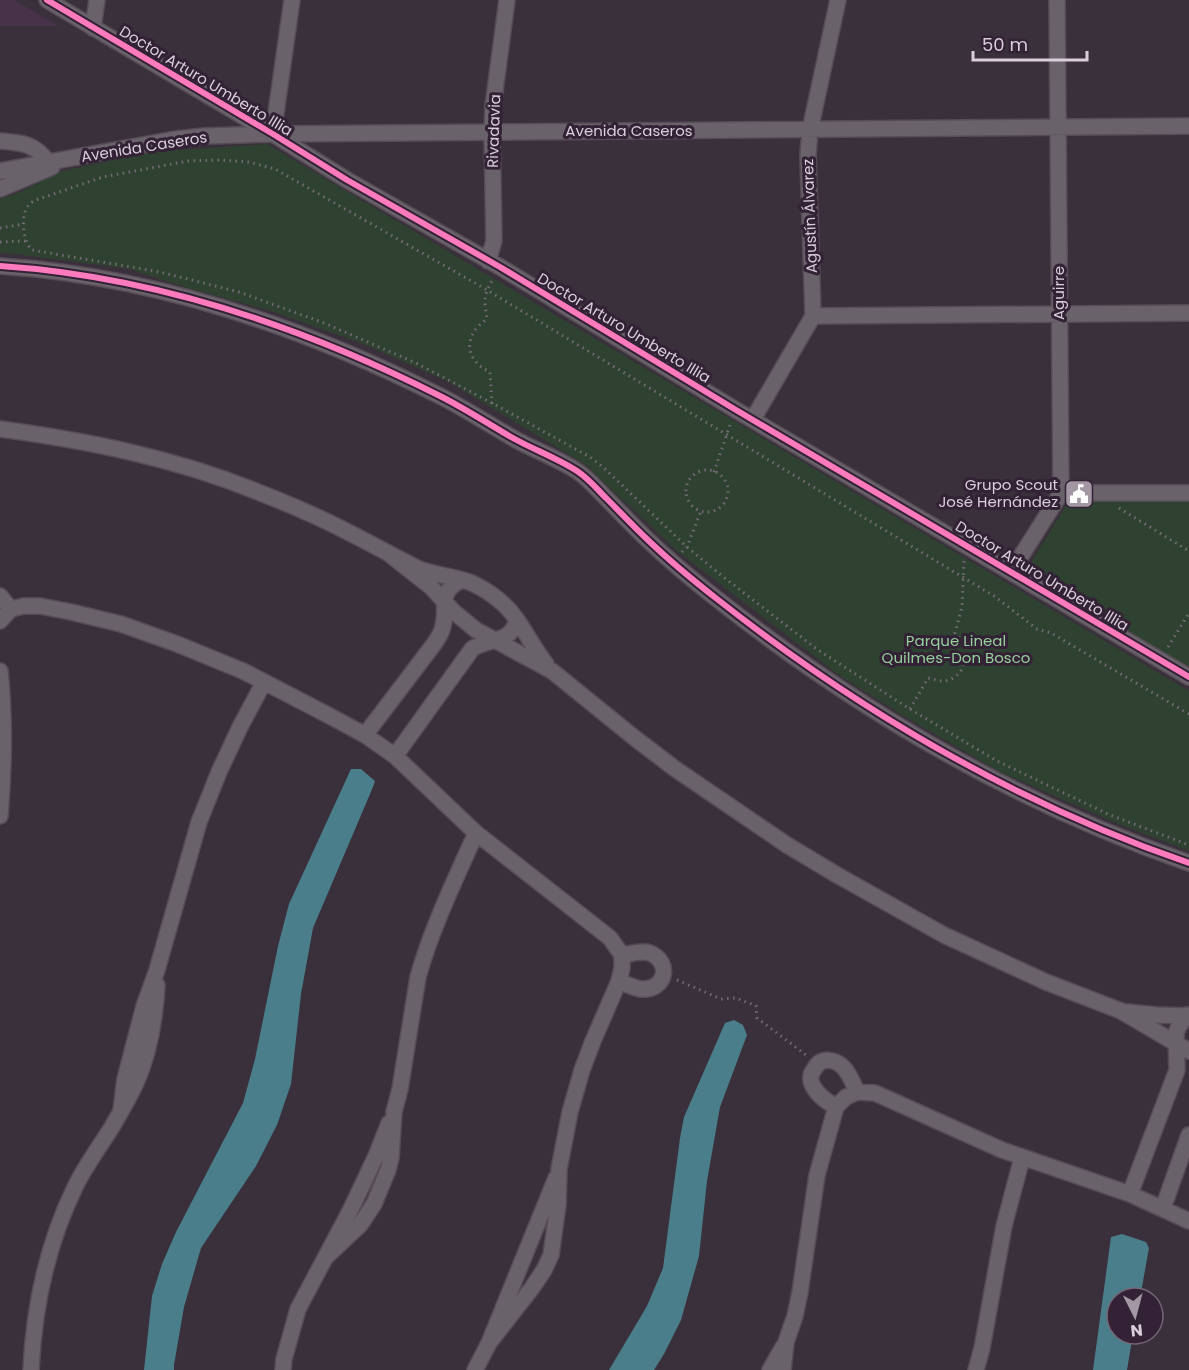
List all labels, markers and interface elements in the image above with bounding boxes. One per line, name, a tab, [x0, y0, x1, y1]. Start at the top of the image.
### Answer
street label: Doctor Arturo Umberto Illia	[116, 20, 297, 141]
scale bar	[973, 24, 1087, 62]
text: 50 m	[982, 32, 1028, 57]
street label: Rivadavia	[482, 94, 505, 168]
street label: Avenida Caseros	[565, 120, 693, 141]
street label: Avenida Caseros	[79, 126, 209, 167]
street label: Agustín Álvarez	[797, 158, 822, 274]
street label: Aguirre	[1048, 266, 1069, 320]
street label: Doctor Arturo Umberto Illia	[534, 267, 715, 388]
place label: Grupo Scout José Hernández	[938, 474, 1058, 512]
public building icon: Grupo Scout José Hernández	[1063, 478, 1095, 510]
street label: Doctor Arturo Umberto Illia	[952, 515, 1133, 636]
park label: Parque Lineal Quilmes-Don Bosco	[882, 630, 1030, 668]
north arrow	[1105, 1286, 1165, 1346]
text: N	[1129, 1318, 1144, 1342]

